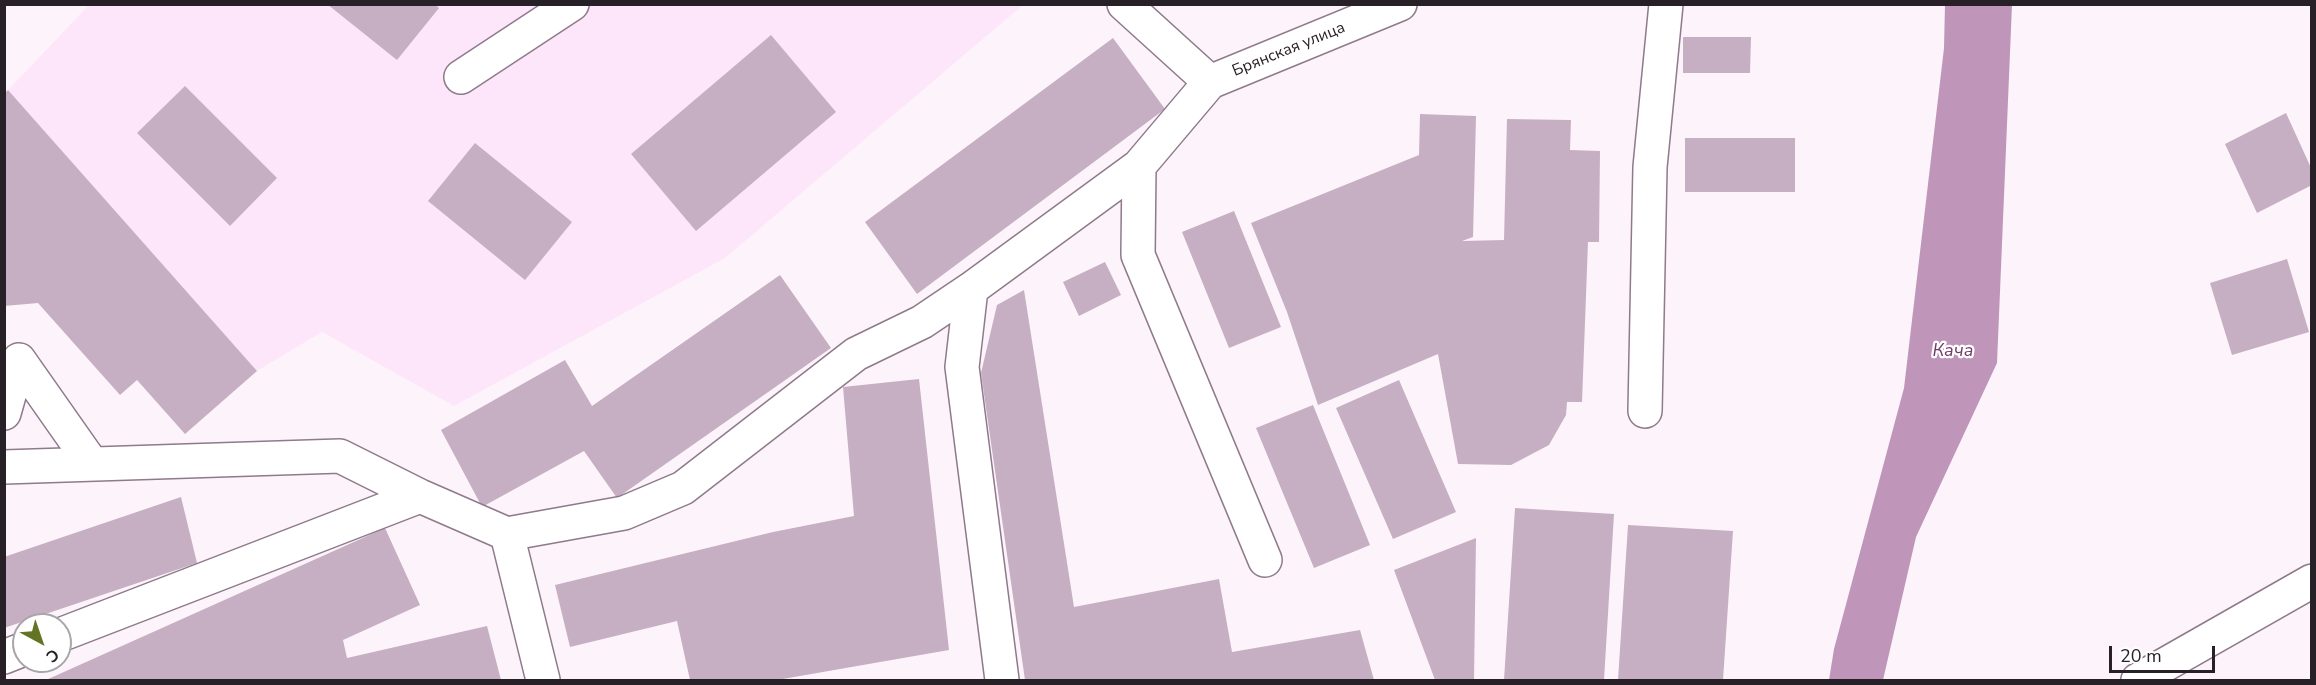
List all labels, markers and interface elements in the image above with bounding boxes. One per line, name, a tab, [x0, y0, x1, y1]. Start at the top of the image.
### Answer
street label: Брянская улица	[1230, 19, 1348, 81]
water label: Кача	[1933, 341, 1973, 363]
north arrow	[12, 613, 72, 673]
scale bar	[2112, 634, 2218, 672]
text: С	[41, 643, 64, 667]
text: 20 m	[2120, 644, 2162, 668]

